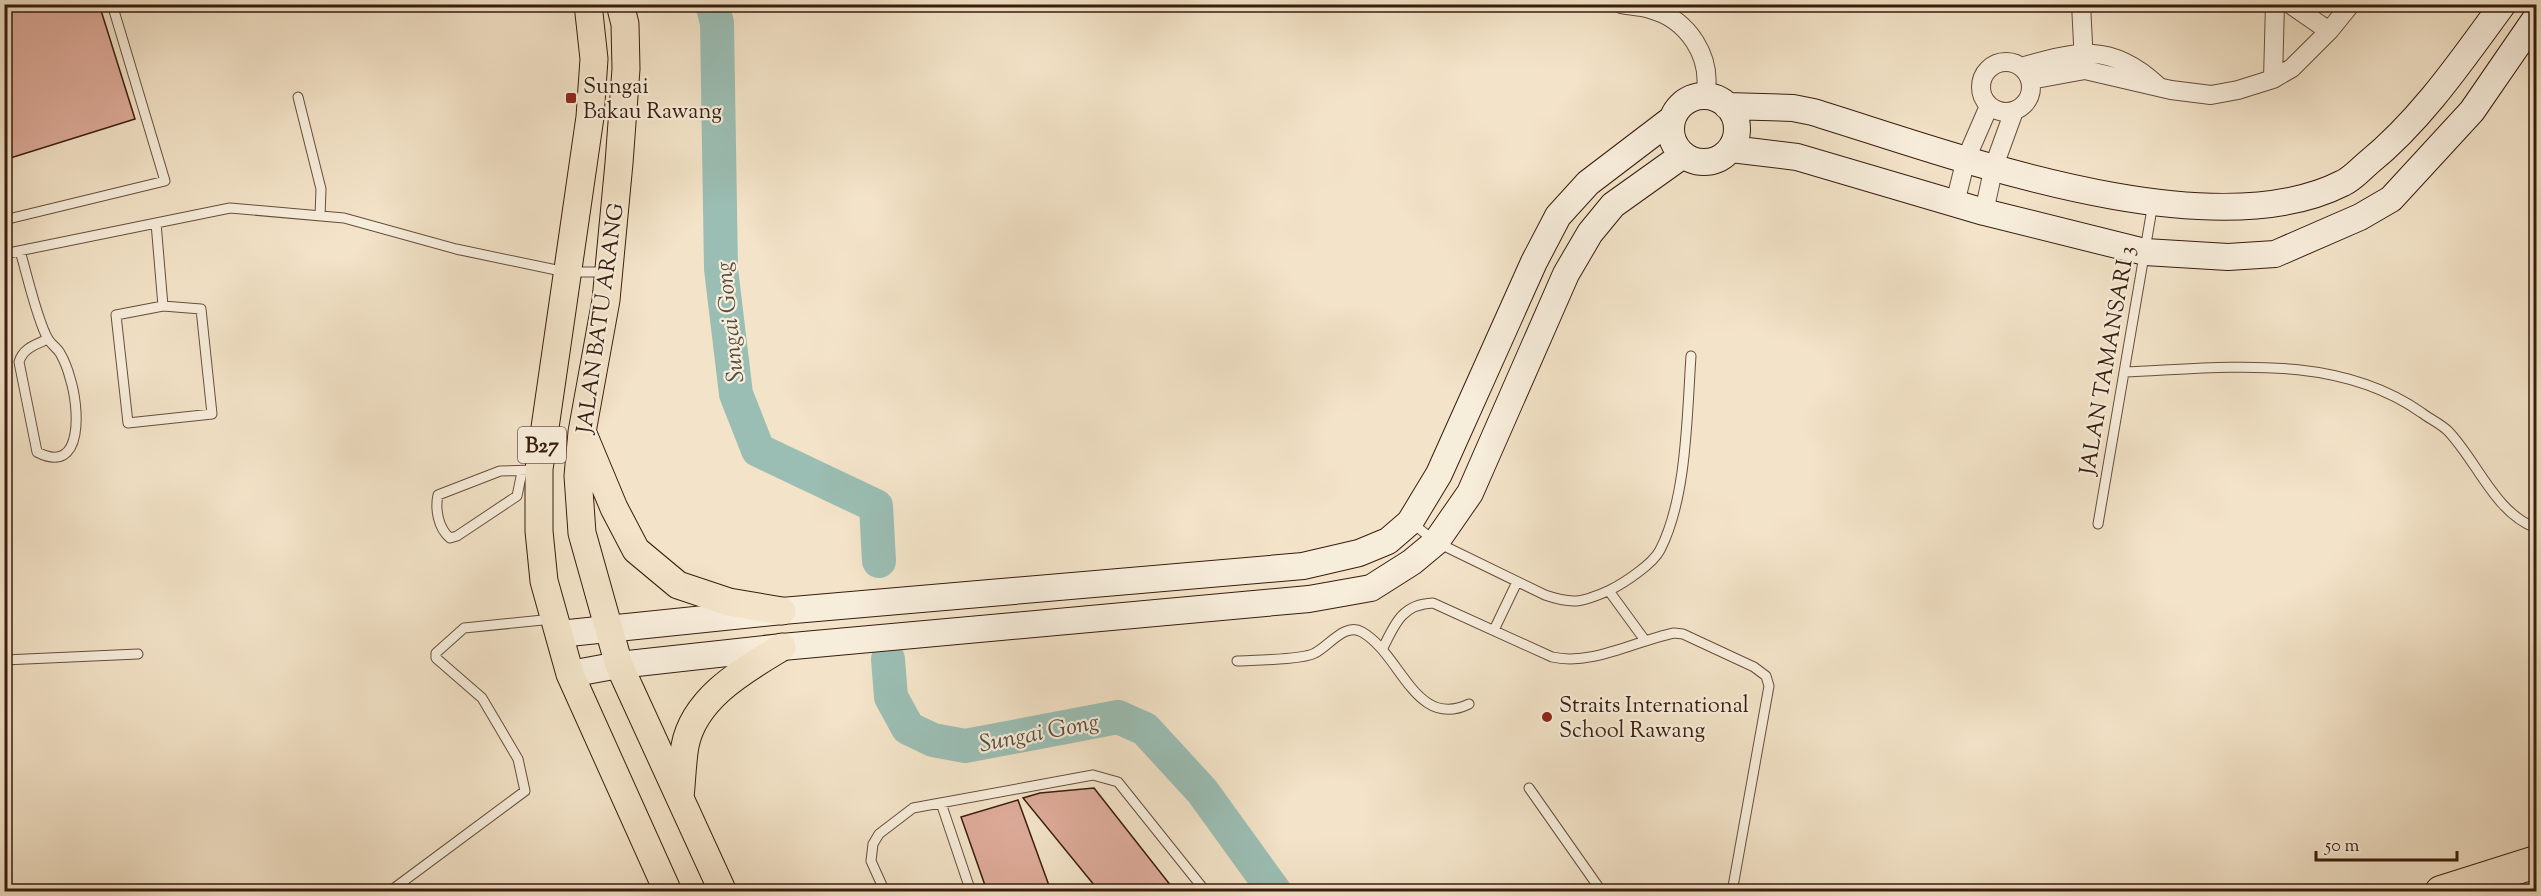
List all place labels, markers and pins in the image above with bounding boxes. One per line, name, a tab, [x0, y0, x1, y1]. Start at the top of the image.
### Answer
place label: Sungai Bakau Rawang	[583, 72, 722, 129]
marker: Sungai Bakau Rawang	[564, 91, 578, 105]
place label: Straits International School Rawang	[1559, 691, 1749, 748]
marker: Straits International School Rawang	[1540, 710, 1554, 724]

